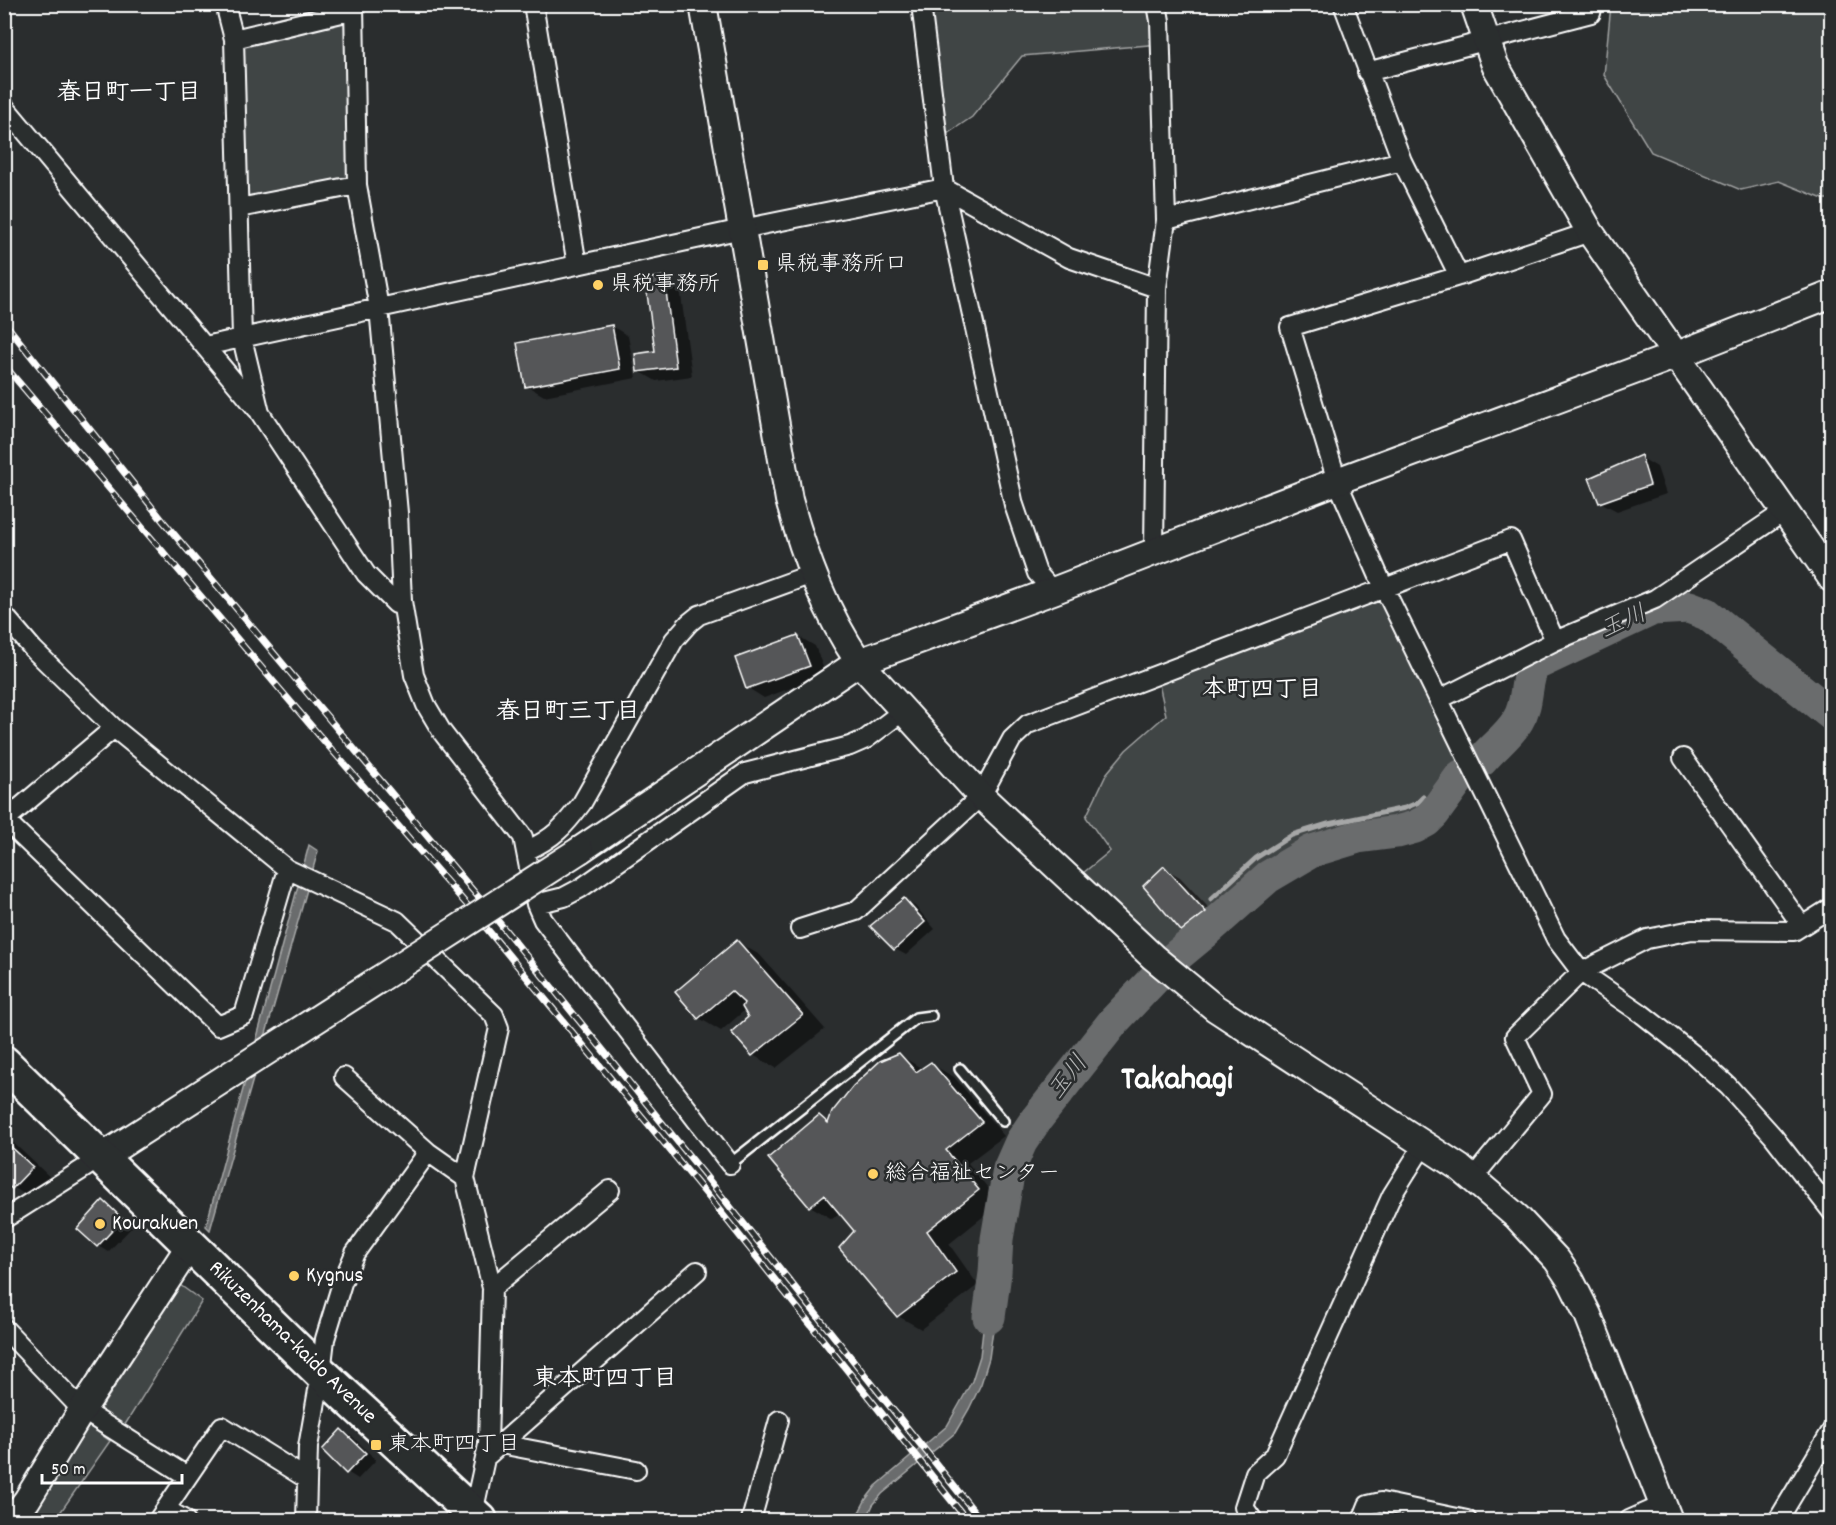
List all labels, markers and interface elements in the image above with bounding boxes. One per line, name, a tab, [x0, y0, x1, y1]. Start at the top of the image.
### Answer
district label: 春日町一丁目	[57, 77, 201, 111]
place label: 県税事務所口	[775, 250, 907, 281]
marker: 県税事務所口	[756, 258, 770, 272]
place label: 県税事務所	[610, 270, 720, 301]
marker: 県税事務所	[591, 278, 605, 292]
water label: 玉川	[1595, 598, 1653, 648]
district label: 本町四丁目	[1202, 674, 1322, 708]
district label: 春日町三丁目	[496, 696, 640, 730]
water label: 玉川	[1041, 1049, 1097, 1107]
district label: Takahagi	[1121, 1057, 1234, 1106]
place label: 総合福祉センター	[885, 1159, 1060, 1190]
marker: 総合福祉センター	[866, 1167, 880, 1181]
place label: Kourakuen	[112, 1209, 198, 1240]
marker: Kourakuen	[93, 1217, 107, 1231]
street label: Rikuzenhama-kaido Avenue	[201, 1254, 383, 1432]
place label: Kygnus	[306, 1261, 364, 1292]
marker: Kygnus	[287, 1269, 301, 1283]
district label: 東本町四丁目	[533, 1363, 677, 1397]
place label: 東本町四丁目	[388, 1430, 520, 1461]
marker: 東本町四丁目	[369, 1438, 383, 1452]
scale bar	[42, 1447, 182, 1485]
text: 50 m	[51, 1458, 86, 1483]

